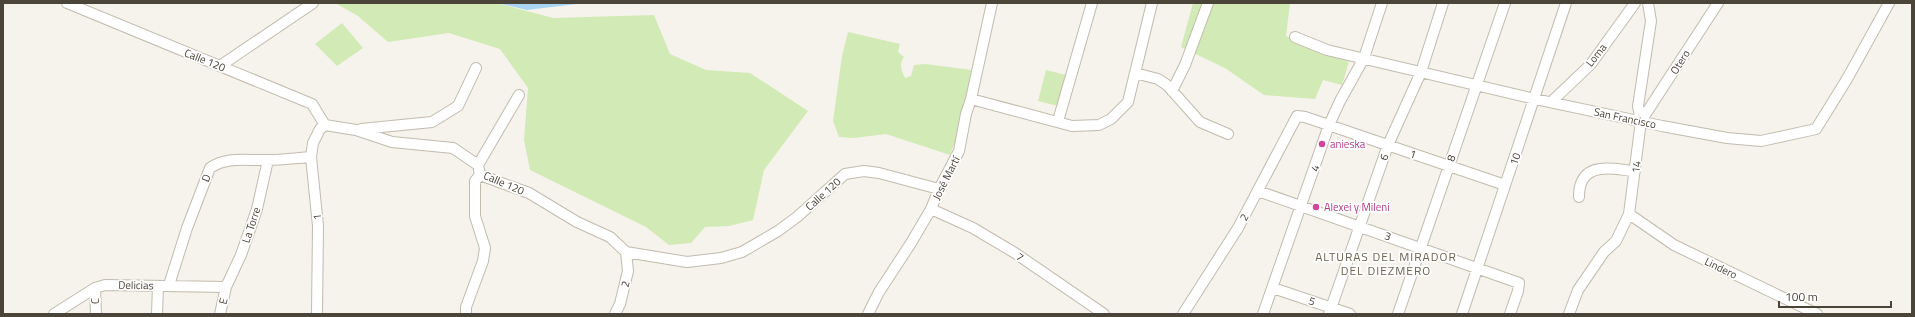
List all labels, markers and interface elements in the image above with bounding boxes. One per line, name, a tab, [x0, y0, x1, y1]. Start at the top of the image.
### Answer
street label: Loma	[1582, 40, 1611, 70]
street label: Calle 120	[182, 45, 228, 75]
street label: Otero	[1666, 47, 1694, 77]
street label: San Francisco	[1592, 104, 1658, 132]
place label: anieska	[1330, 136, 1366, 152]
marker: anieska	[1317, 139, 1327, 149]
street label: 1	[1407, 145, 1419, 163]
street label: 6	[1375, 151, 1393, 163]
street label: 10	[1505, 151, 1525, 167]
street label: José Martí	[928, 152, 964, 203]
street label: 8	[1442, 152, 1460, 164]
street label: 14	[1627, 160, 1645, 174]
street label: 4	[1306, 162, 1324, 174]
street label: Calle 120	[481, 167, 527, 199]
street label: D	[197, 172, 215, 184]
street label: Calle 120	[802, 174, 844, 214]
place label: Alexei y Mileni	[1324, 199, 1390, 215]
marker: Alexei y Mileni	[1311, 202, 1321, 212]
street label: La Torre	[238, 205, 264, 245]
street label: 2	[1236, 210, 1252, 224]
street label: 1	[309, 213, 325, 221]
street label: 3	[1382, 227, 1394, 245]
district label: ALTURAS DEL MIRADOR DEL DIEZMERO	[1315, 247, 1457, 280]
street label: 7	[1013, 249, 1027, 265]
street label: Lindero	[1702, 253, 1740, 283]
street label: Delicias	[118, 277, 154, 293]
street label: 2	[616, 279, 634, 289]
scale bar	[1779, 283, 1891, 309]
text: 100 m	[1785, 287, 1818, 306]
street label: 5	[1306, 292, 1318, 310]
street label: E	[215, 296, 231, 306]
street label: C	[87, 298, 103, 304]

